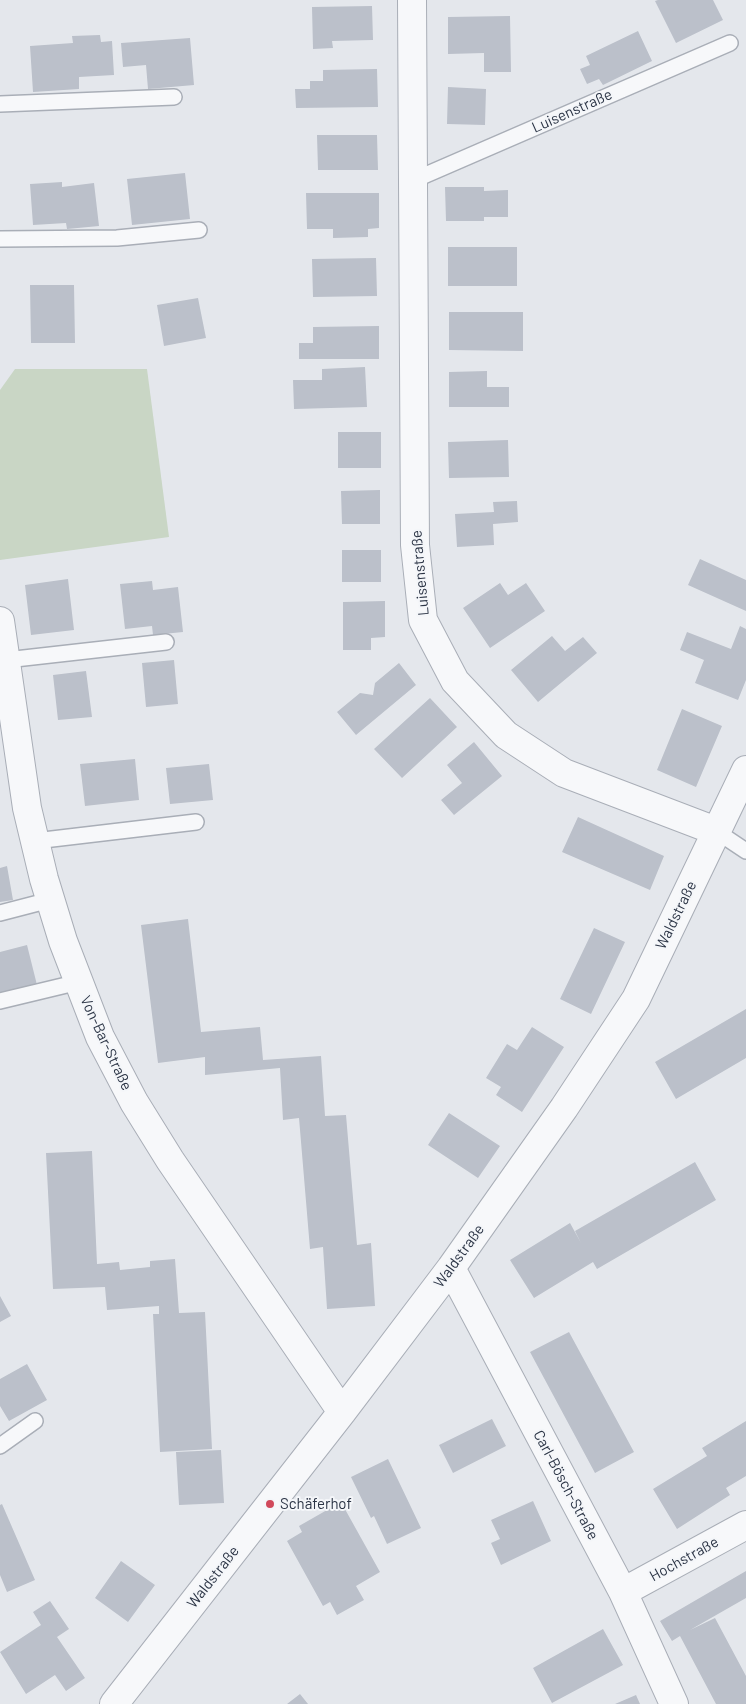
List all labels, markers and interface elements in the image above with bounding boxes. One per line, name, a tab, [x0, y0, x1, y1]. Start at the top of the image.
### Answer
street label: Luisenstraße	[529, 85, 615, 137]
street label: Luisenstraße	[407, 529, 433, 617]
street label: Waldstraße	[652, 878, 700, 952]
street label: Von-Bar-Straße	[76, 993, 136, 1093]
street label: Waldstraße	[430, 1221, 488, 1291]
street label: Carl-Bösch-Straße	[530, 1427, 602, 1543]
place label: Schäferhof	[280, 1495, 352, 1513]
marker: Schäferhof	[264, 1498, 276, 1510]
street label: Hochstraße	[646, 1533, 722, 1585]
street label: Waldstraße	[183, 1542, 243, 1612]

